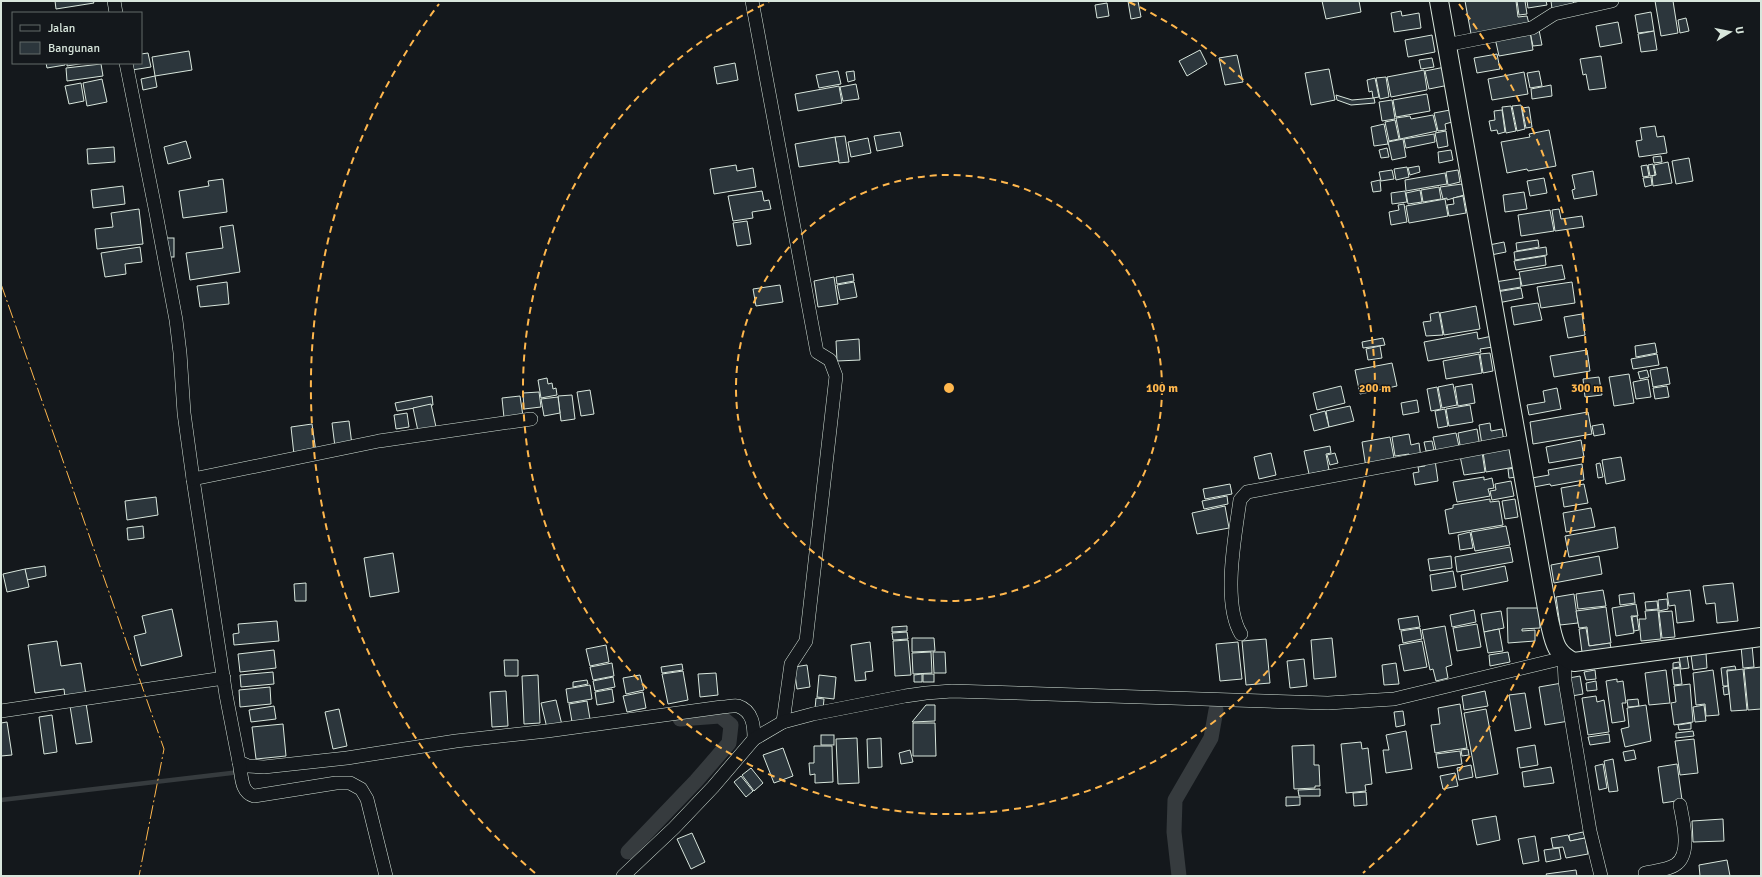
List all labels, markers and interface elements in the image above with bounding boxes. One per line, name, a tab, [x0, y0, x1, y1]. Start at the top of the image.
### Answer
legend	[12, 12, 142, 64]
north arrow	[1710, 12, 1750, 52]
text: Jalan	[48, 21, 75, 36]
text: U	[1732, 26, 1746, 35]
text: Bangunan	[48, 41, 100, 56]
centre of rings	[942, 381, 956, 395]
text: 100 m	[1146, 381, 1178, 396]
text: 200 m	[1359, 381, 1391, 396]
text: 300 m	[1571, 381, 1603, 396]

